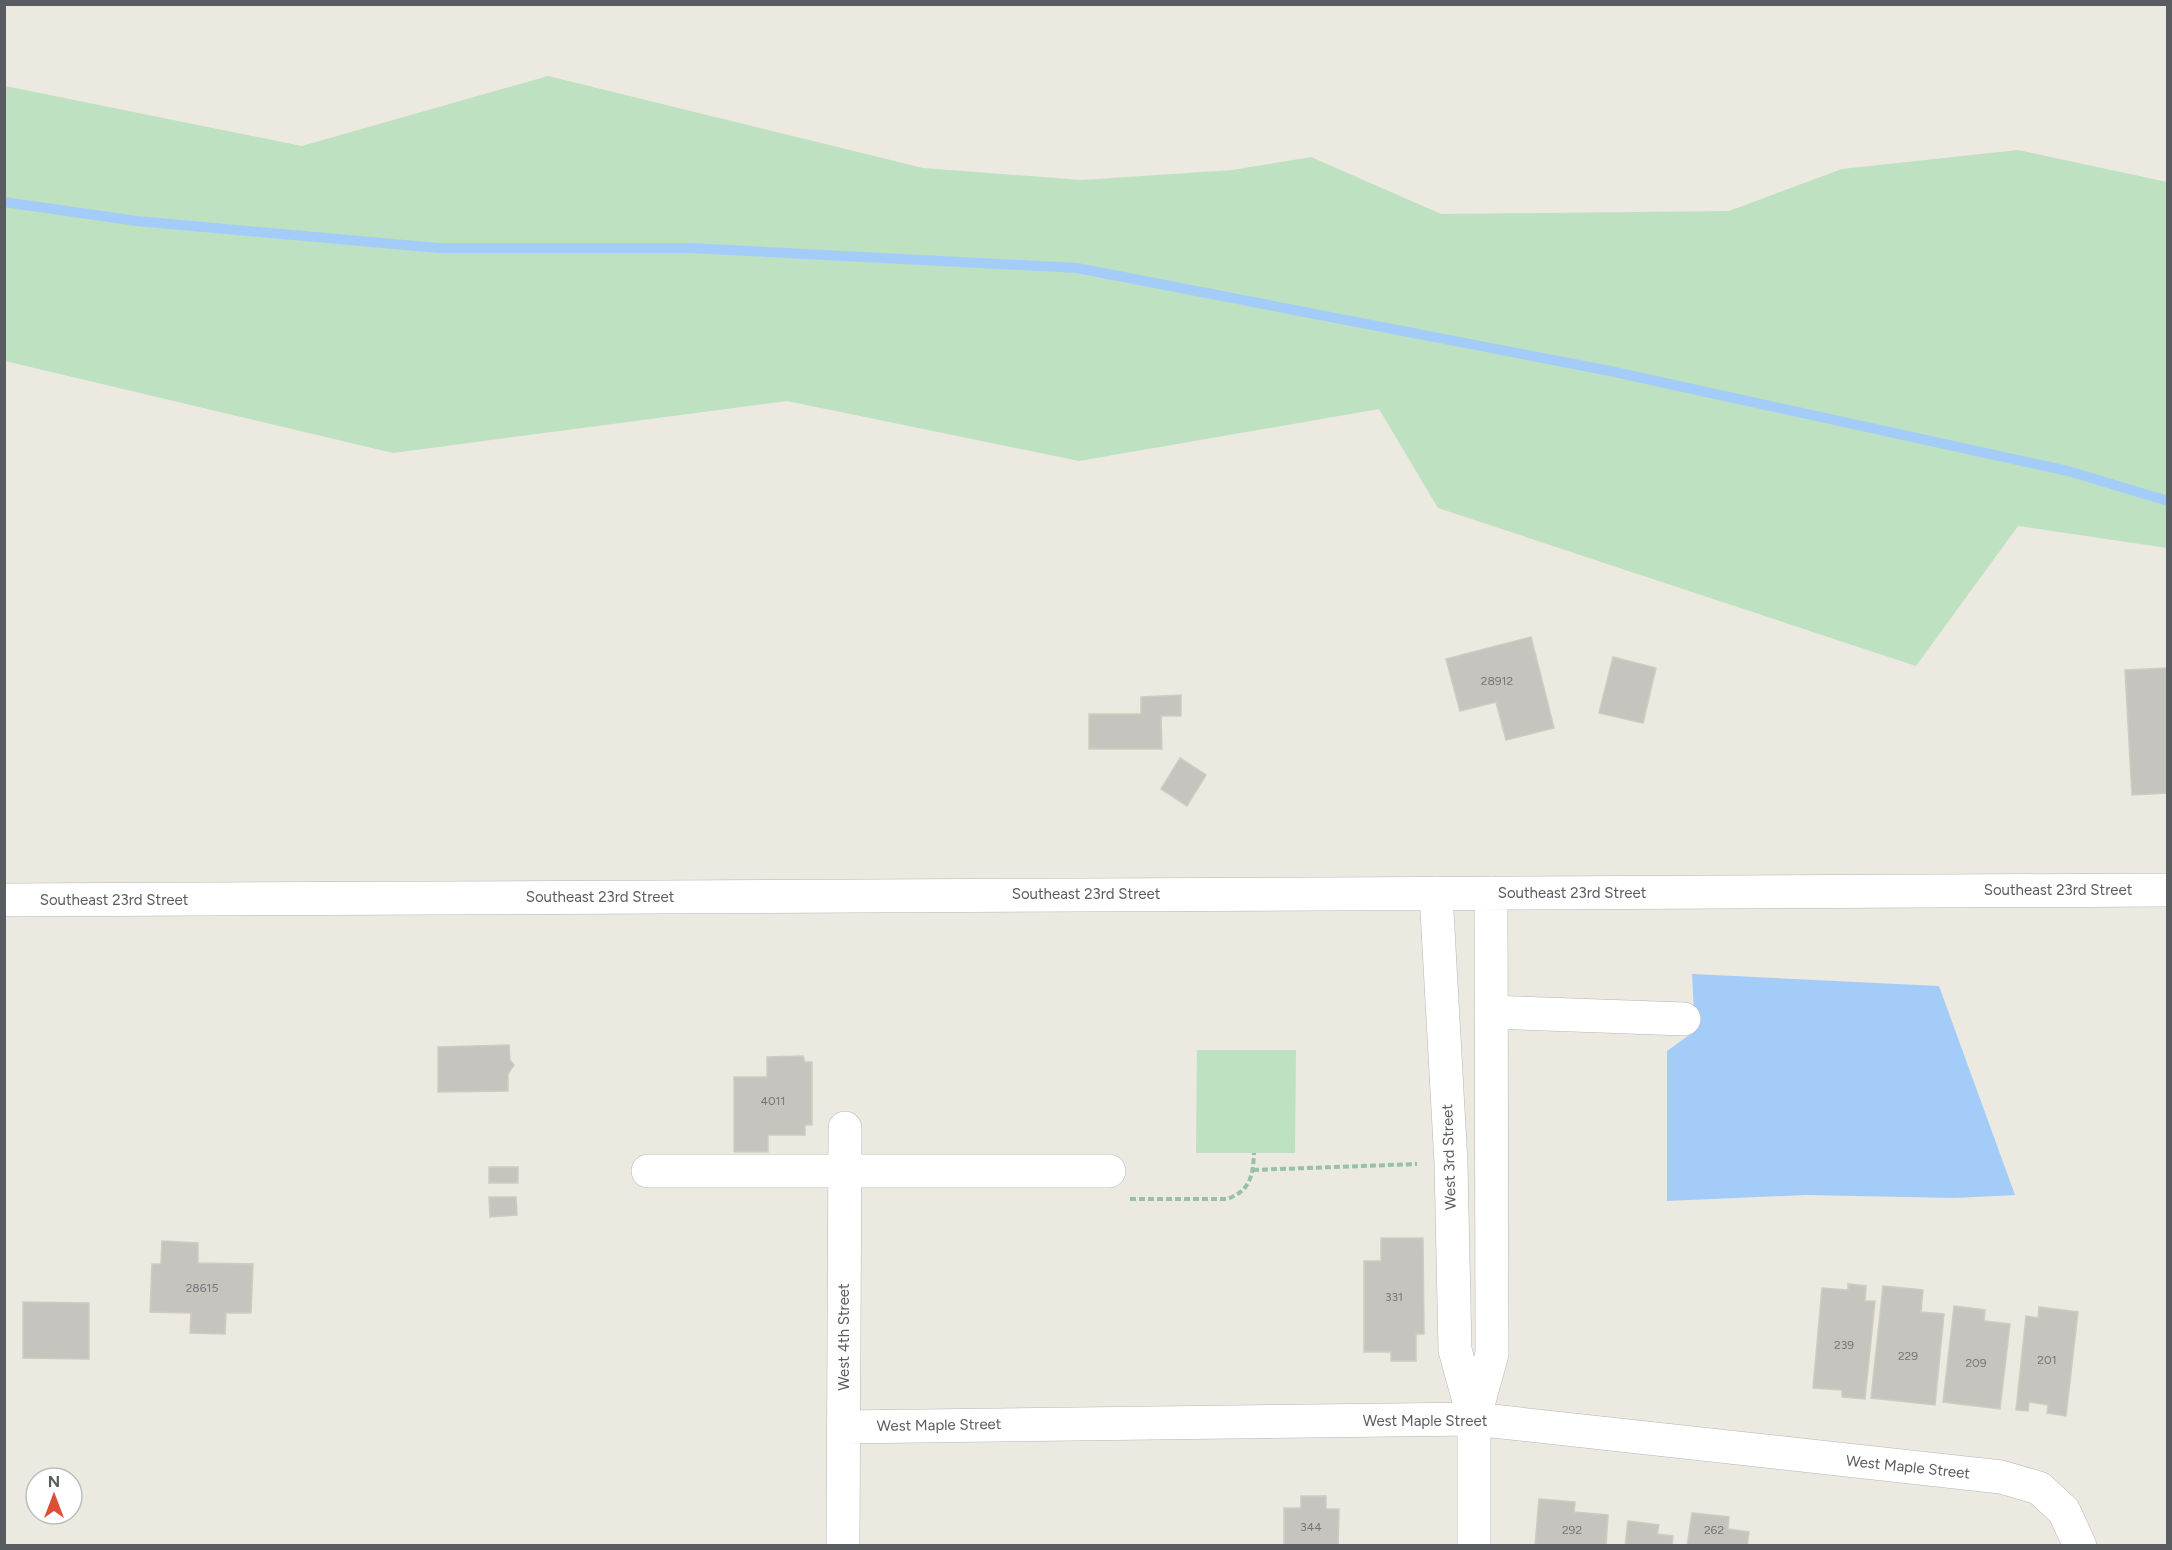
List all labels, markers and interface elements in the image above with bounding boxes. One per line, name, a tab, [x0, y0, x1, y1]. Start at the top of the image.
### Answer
house number: 28912	[1481, 674, 1513, 688]
street label: Southeast 23rd Street	[1984, 881, 2133, 899]
street label: Southeast 23rd Street	[1498, 884, 1647, 902]
street label: Southeast 23rd Street	[1012, 885, 1161, 903]
street label: Southeast 23rd Street	[526, 888, 675, 906]
street label: Southeast 23rd Street	[40, 891, 189, 909]
house number: 4011	[760, 1094, 786, 1108]
street label: West 3rd Street	[1438, 1103, 1460, 1210]
house number: 28615	[186, 1281, 218, 1295]
street label: West 4th Street	[835, 1283, 853, 1391]
house number: 331	[1385, 1290, 1403, 1304]
house number: 239	[1834, 1338, 1854, 1352]
house number: 229	[1898, 1349, 1918, 1363]
house number: 201	[2037, 1353, 2057, 1367]
house number: 209	[1965, 1356, 1987, 1370]
street label: West Maple Street	[1363, 1412, 1488, 1430]
street label: West Maple Street	[876, 1415, 1002, 1435]
street label: West Maple Street	[1845, 1452, 1971, 1483]
north arrow	[24, 1466, 84, 1526]
text: N	[48, 1472, 60, 1491]
house number: 344	[1300, 1520, 1322, 1534]
house number: 292	[1562, 1523, 1582, 1537]
house number: 262	[1704, 1523, 1724, 1537]

